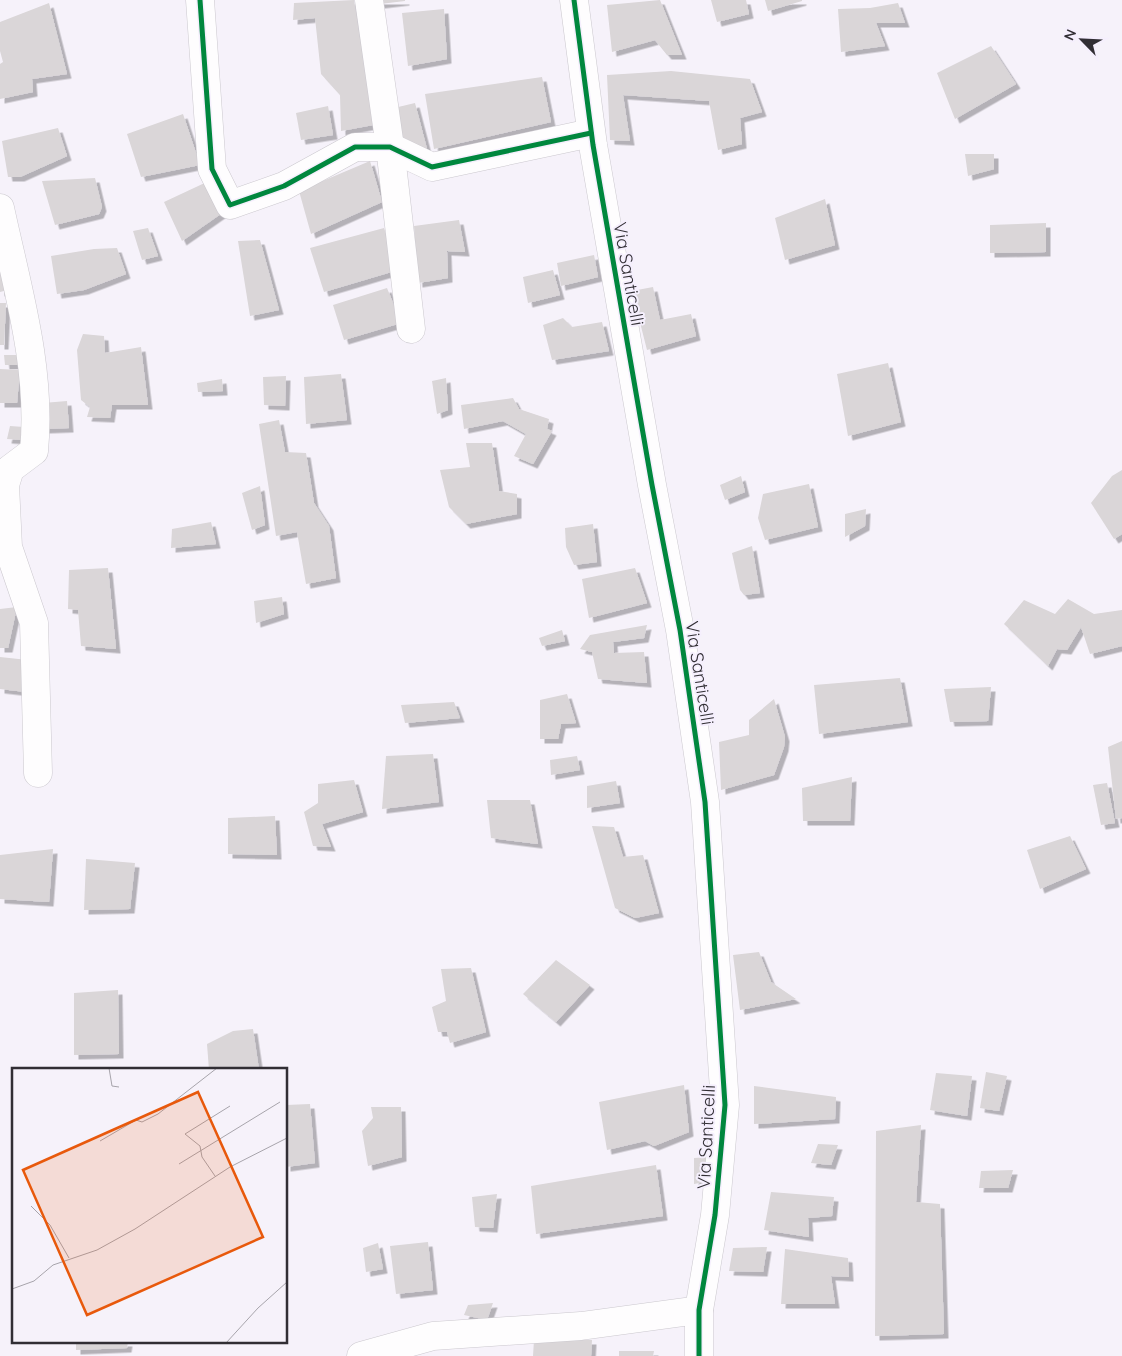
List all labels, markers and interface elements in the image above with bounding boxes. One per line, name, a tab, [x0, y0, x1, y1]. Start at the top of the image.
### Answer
north arrow	[1057, 15, 1107, 65]
text: N	[1060, 26, 1080, 43]
street label: Via Santicelli	[609, 220, 649, 328]
street label: Via Santicelli	[680, 620, 720, 726]
inset map	[12, 1068, 288, 1344]
street label: Via Santicelli	[692, 1084, 720, 1190]

